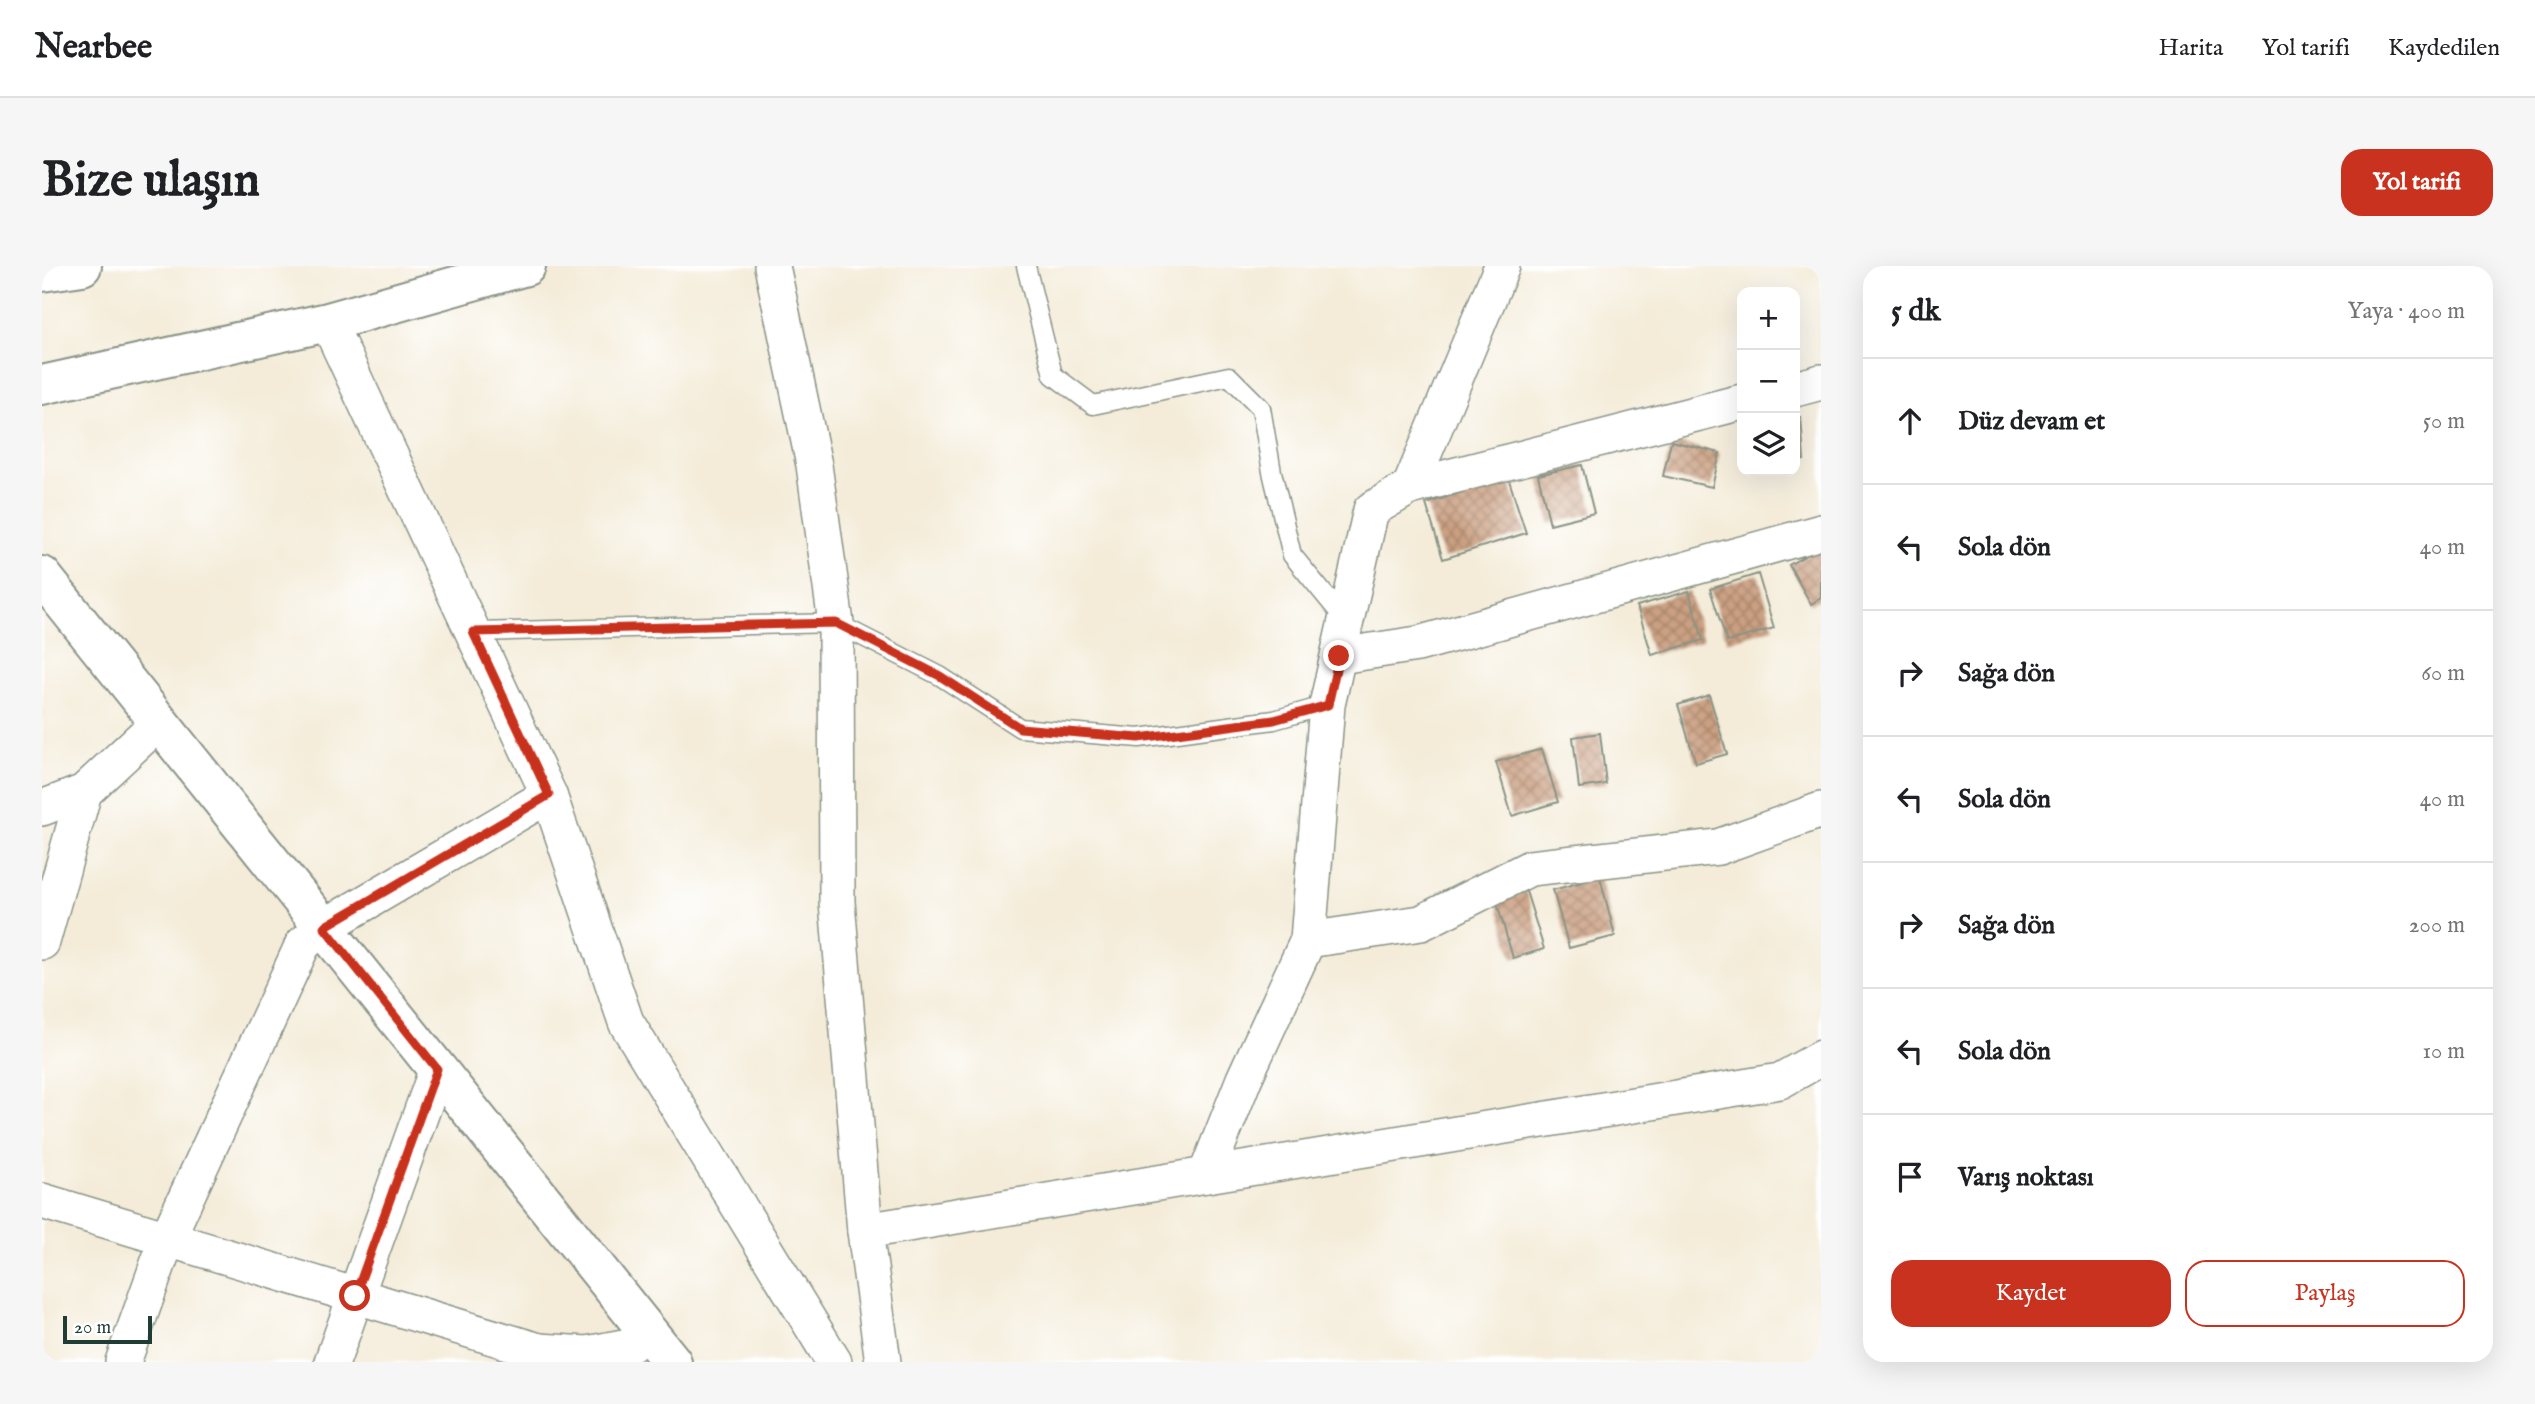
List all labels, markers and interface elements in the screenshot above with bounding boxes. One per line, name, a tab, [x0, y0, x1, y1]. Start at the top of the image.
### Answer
text: Nearbee	[35, 27, 152, 69]
text: Harita	[2159, 33, 2223, 64]
text: Yol tarifi	[2261, 33, 2350, 64]
text: Kaydedilen	[2388, 33, 2500, 64]
button: Yol tarifi	[2341, 149, 2493, 216]
text: Bize ulaşın	[42, 151, 260, 213]
map controls	[1737, 287, 1800, 476]
button: +	[1737, 287, 1800, 350]
text: 5 dk	[1891, 293, 1940, 331]
text: Yaya · 400 m	[2347, 297, 2465, 326]
button: −	[1737, 350, 1800, 413]
icon: ahead	[1891, 402, 1929, 440]
text: Düz devam et	[1958, 405, 2105, 438]
text: 50 m	[2423, 407, 2465, 436]
button: layers	[1737, 413, 1800, 476]
icon: left	[1891, 528, 1929, 566]
text: Sola dön	[1958, 531, 2051, 564]
text: 40 m	[2420, 533, 2465, 562]
route end	[1323, 640, 1354, 671]
icon: right	[1891, 654, 1929, 692]
text: Sağa dön	[1958, 657, 2055, 690]
text: 60 m	[2421, 659, 2465, 688]
icon: left	[1891, 780, 1929, 818]
text: Sola dön	[1958, 783, 2051, 816]
text: 40 m	[2420, 785, 2465, 814]
icon: right	[1891, 906, 1929, 944]
text: Sağa dön	[1958, 909, 2055, 942]
text: 200 m	[2409, 911, 2465, 940]
icon: left	[1891, 1032, 1929, 1070]
text: Sola dön	[1958, 1035, 2051, 1068]
text: 10 m	[2422, 1037, 2465, 1066]
icon: arrive	[1891, 1158, 1929, 1196]
text: Varış noktası	[1958, 1161, 2094, 1194]
button: Kaydet	[1891, 1260, 2171, 1327]
button: Paylaş	[2185, 1260, 2465, 1327]
route start	[339, 1280, 370, 1311]
scale bar	[63, 1313, 152, 1345]
text: 20 m	[74, 1316, 111, 1340]

